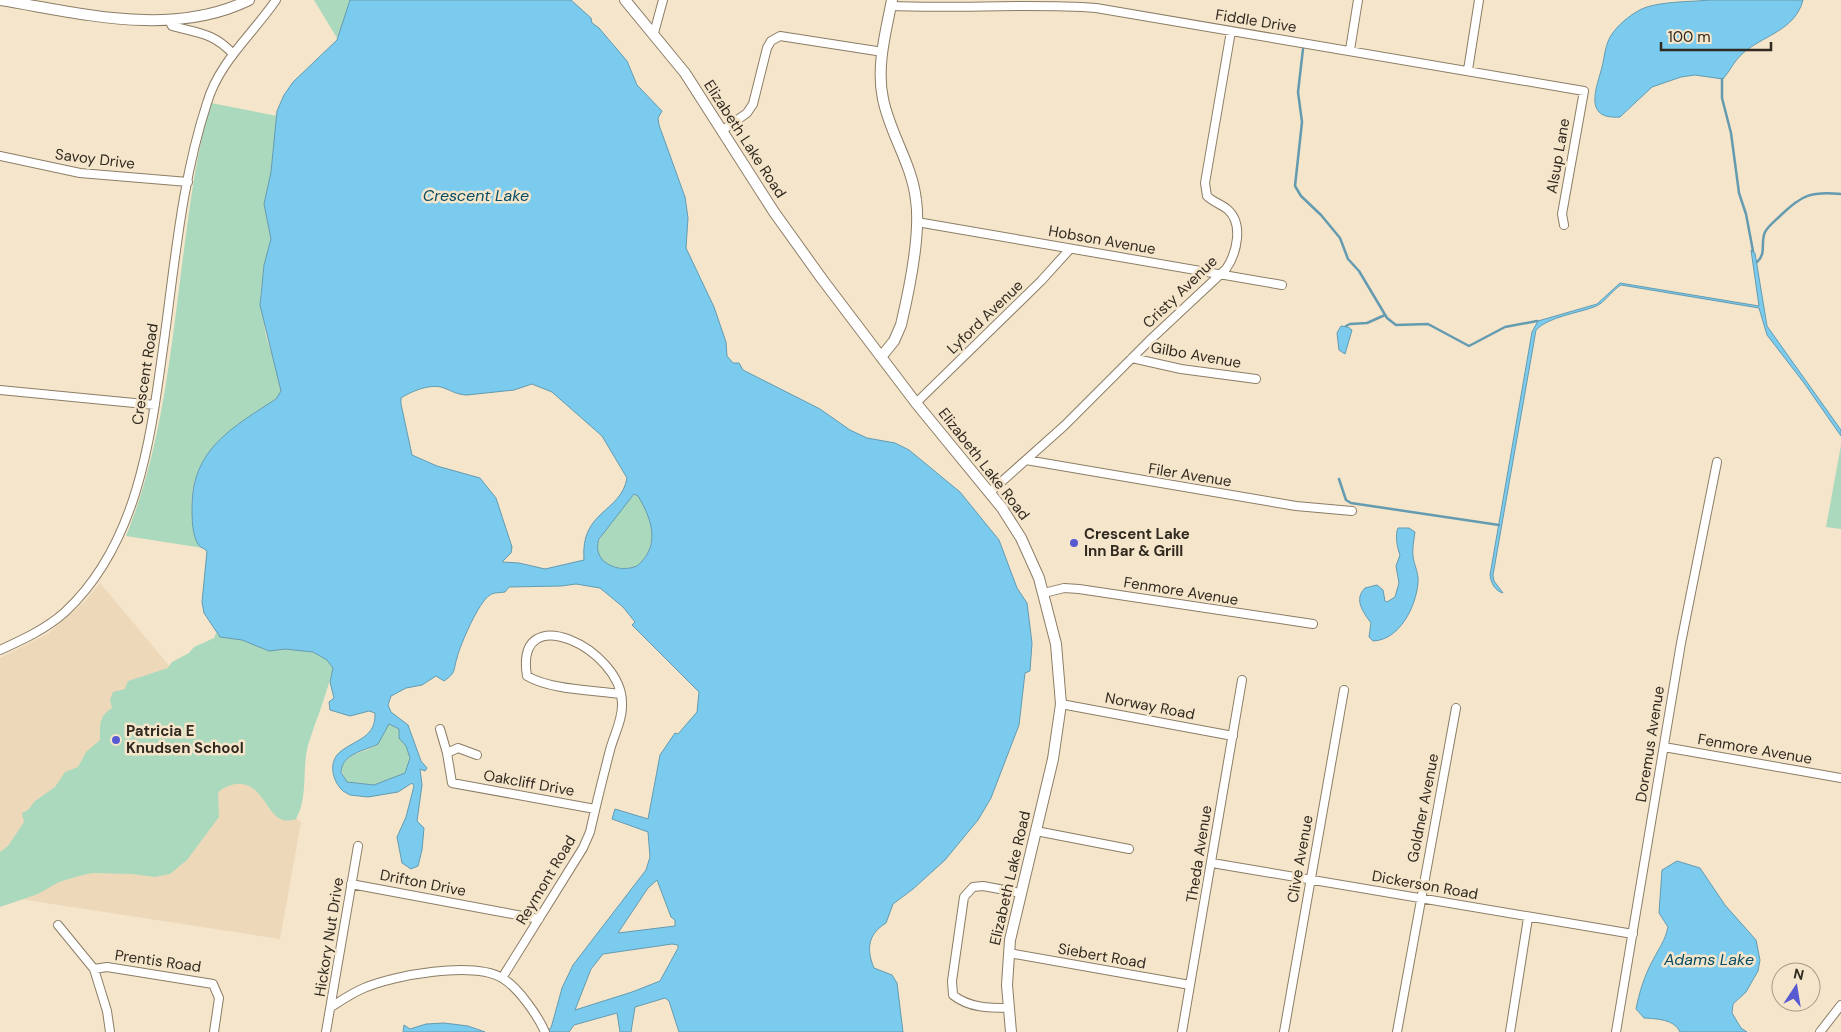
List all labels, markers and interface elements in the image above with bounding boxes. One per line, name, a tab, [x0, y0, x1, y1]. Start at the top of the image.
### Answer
street label: Fiddle Drive	[1214, 5, 1298, 37]
scale bar	[1661, 20, 1771, 52]
text: 100 m	[1668, 27, 1711, 47]
street label: Elizabeth Lake Road	[699, 76, 791, 202]
street label: Alsup Lane	[1542, 117, 1574, 195]
street label: Savoy Drive	[54, 144, 136, 174]
water label: Crescent Lake	[423, 185, 529, 206]
street label: Hobson Avenue	[1047, 221, 1157, 259]
street label: Cristy Avenue	[1138, 251, 1222, 333]
street label: Lyford Avenue	[943, 276, 1027, 358]
street label: Crescent Road	[127, 322, 163, 426]
street label: Gilbo Avenue	[1149, 337, 1243, 373]
street label: Elizabeth Lake Road	[934, 404, 1034, 524]
street label: Filer Avenue	[1147, 459, 1233, 491]
place label: Crescent Lake Inn Bar & Grill	[1084, 524, 1190, 561]
marker: Crescent Lake Inn Bar & Grill	[1068, 537, 1080, 549]
street label: Fenmore Avenue	[1122, 572, 1240, 610]
street label: Doremus Avenue	[1631, 684, 1669, 804]
street label: Norway Road	[1103, 687, 1197, 725]
place label: Patricia E Knudsen School	[126, 721, 244, 758]
street label: Fenmore Avenue	[1696, 729, 1814, 769]
marker: Patricia E Knudsen School	[110, 734, 122, 746]
street label: Goldner Avenue	[1403, 752, 1443, 864]
street label: Oakcliff Drive	[482, 765, 576, 801]
street label: Theda Avenue	[1181, 804, 1217, 904]
street label: Elizabeth Lake Road	[985, 809, 1035, 947]
street label: Clive Avenue	[1282, 814, 1318, 904]
street label: Reymont Road	[511, 832, 581, 928]
street label: Drifton Drive	[378, 865, 468, 901]
street label: Dickerson Road	[1370, 866, 1480, 904]
street label: Hickory Nut Drive	[310, 876, 348, 998]
street label: Siebert Road	[1056, 938, 1148, 974]
street label: Prentis Road	[114, 945, 202, 977]
water label: Adams Lake	[1663, 949, 1754, 970]
north arrow	[1771, 962, 1821, 1012]
text: N	[1792, 964, 1806, 984]

